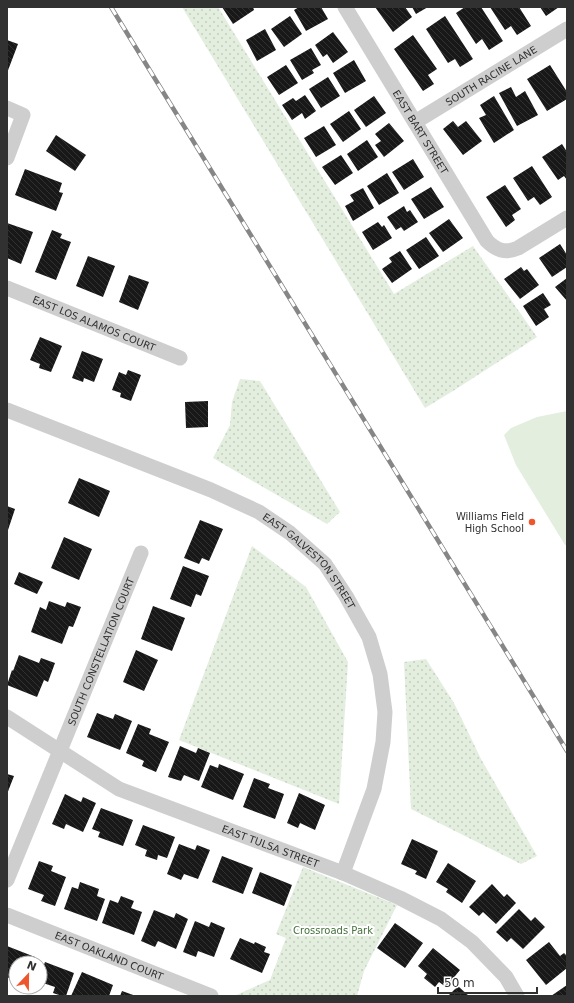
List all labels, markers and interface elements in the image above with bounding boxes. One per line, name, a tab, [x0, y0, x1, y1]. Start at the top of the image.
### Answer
street label: SOUTH RACINE LANE	[443, 43, 539, 108]
street label: EAST BART STREET	[391, 88, 451, 177]
street label: EAST LOS ALAMOS COURT	[31, 293, 158, 353]
street label: EAST GALVESTON STREET	[261, 511, 358, 611]
place label: Williams Field High School	[456, 511, 524, 534]
marker: Williams Field High School	[527, 517, 537, 527]
street label: SOUTH CONSTELLATION COURT	[65, 575, 136, 727]
street label: EAST TULSA STREET	[221, 823, 321, 869]
park label: Crossroads Park	[293, 925, 373, 936]
street label: EAST OAKLAND COURT	[54, 929, 166, 982]
north arrow	[8, 955, 48, 995]
text: N	[25, 958, 38, 974]
scale bar	[438, 969, 537, 995]
text: 50 m	[444, 976, 475, 990]

